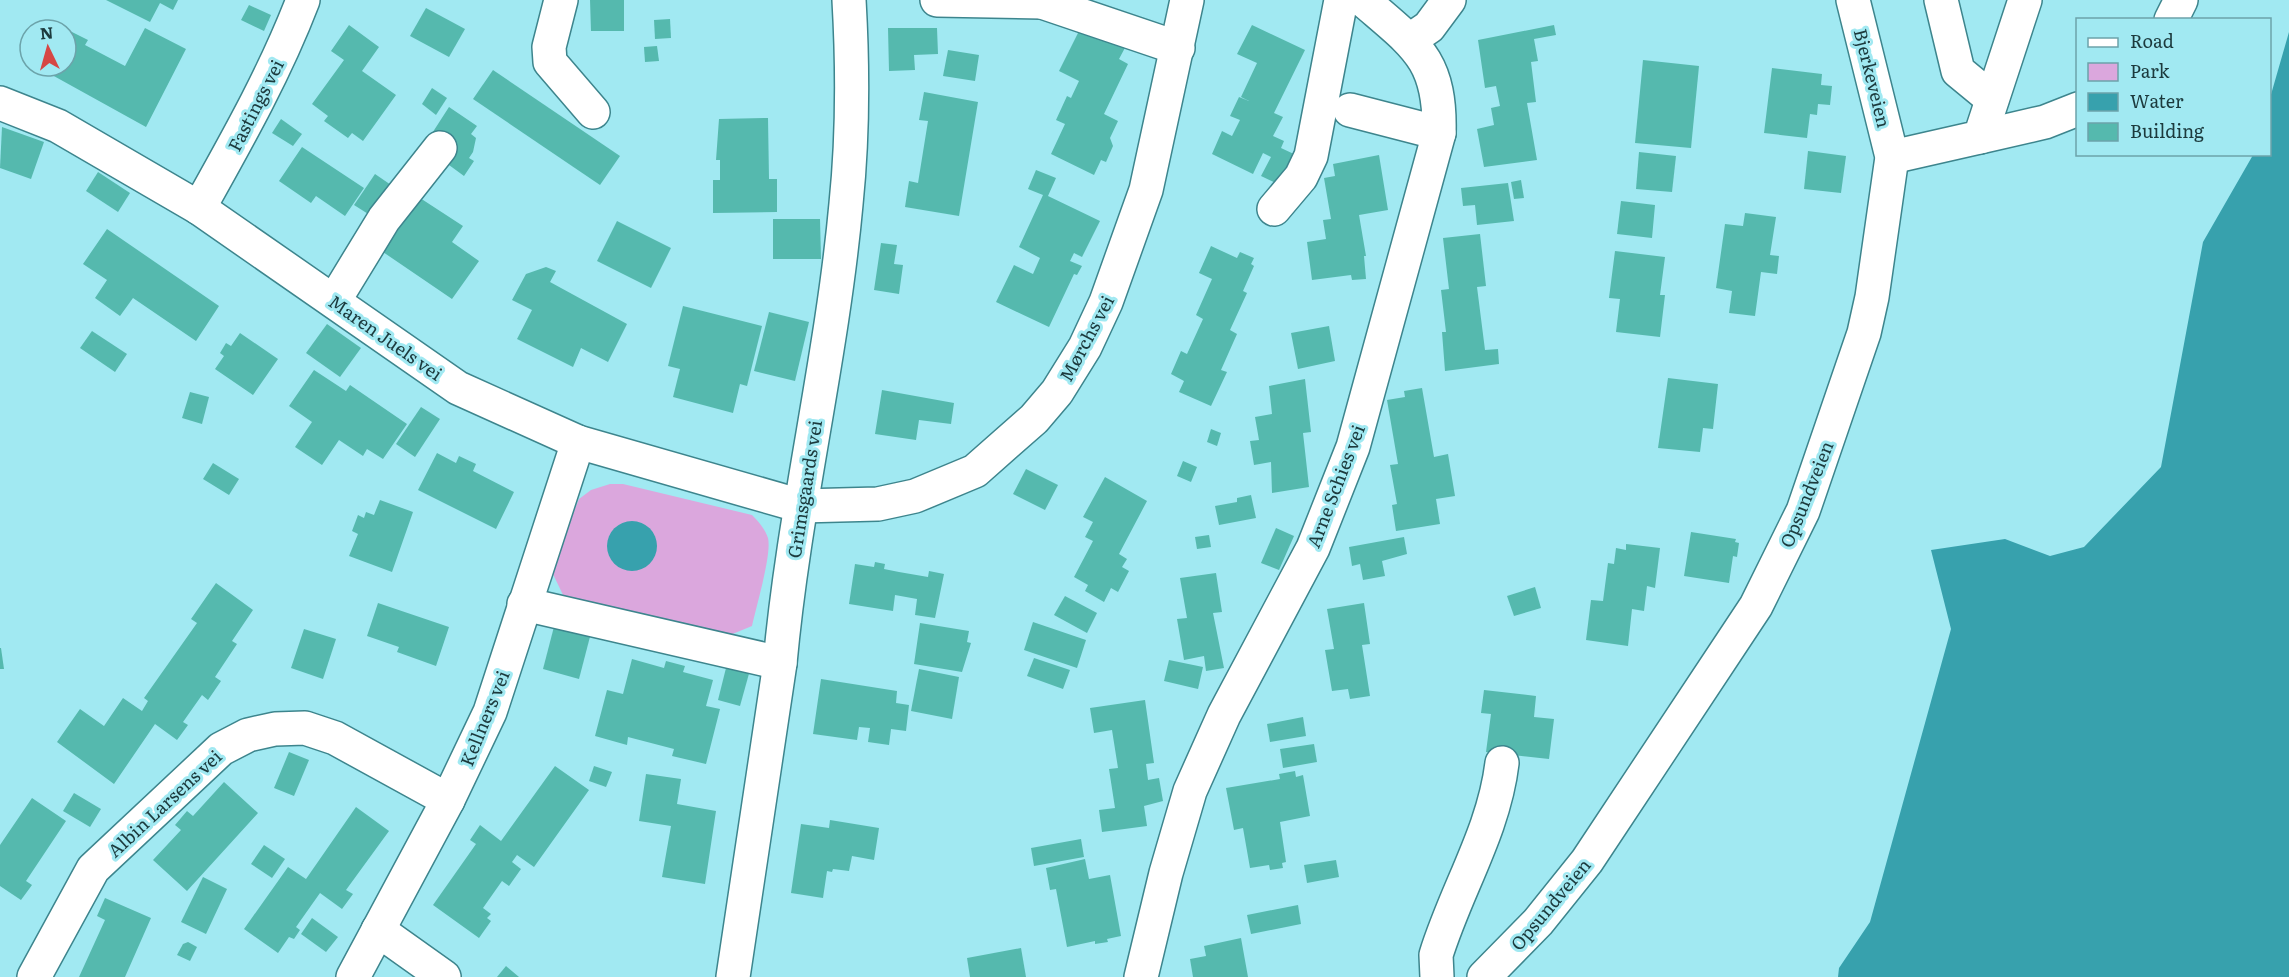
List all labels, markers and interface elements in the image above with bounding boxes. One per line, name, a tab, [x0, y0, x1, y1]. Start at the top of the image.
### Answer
north arrow	[18, 18, 78, 78]
legend	[2076, 18, 2271, 156]
text: N	[39, 20, 54, 45]
street label: Bjerkeveien	[1848, 26, 1898, 130]
text: Road	[2130, 27, 2174, 54]
street label: Fastings vei	[220, 54, 290, 156]
text: Park	[2130, 57, 2171, 84]
text: Water	[2130, 87, 2184, 114]
text: Building	[2130, 117, 2205, 144]
street label: Maren Juels vei	[324, 288, 448, 386]
street label: Mørchs vei	[1052, 290, 1120, 386]
street label: Grimsgaards vei	[780, 418, 828, 560]
street label: Arne Schies vei	[1299, 420, 1371, 552]
street label: Opsundveien	[1772, 437, 1840, 551]
street label: Kellners vei	[453, 666, 515, 770]
street label: Albin Larsens vei	[101, 743, 227, 863]
street label: Opsundveien	[1503, 852, 1597, 956]

